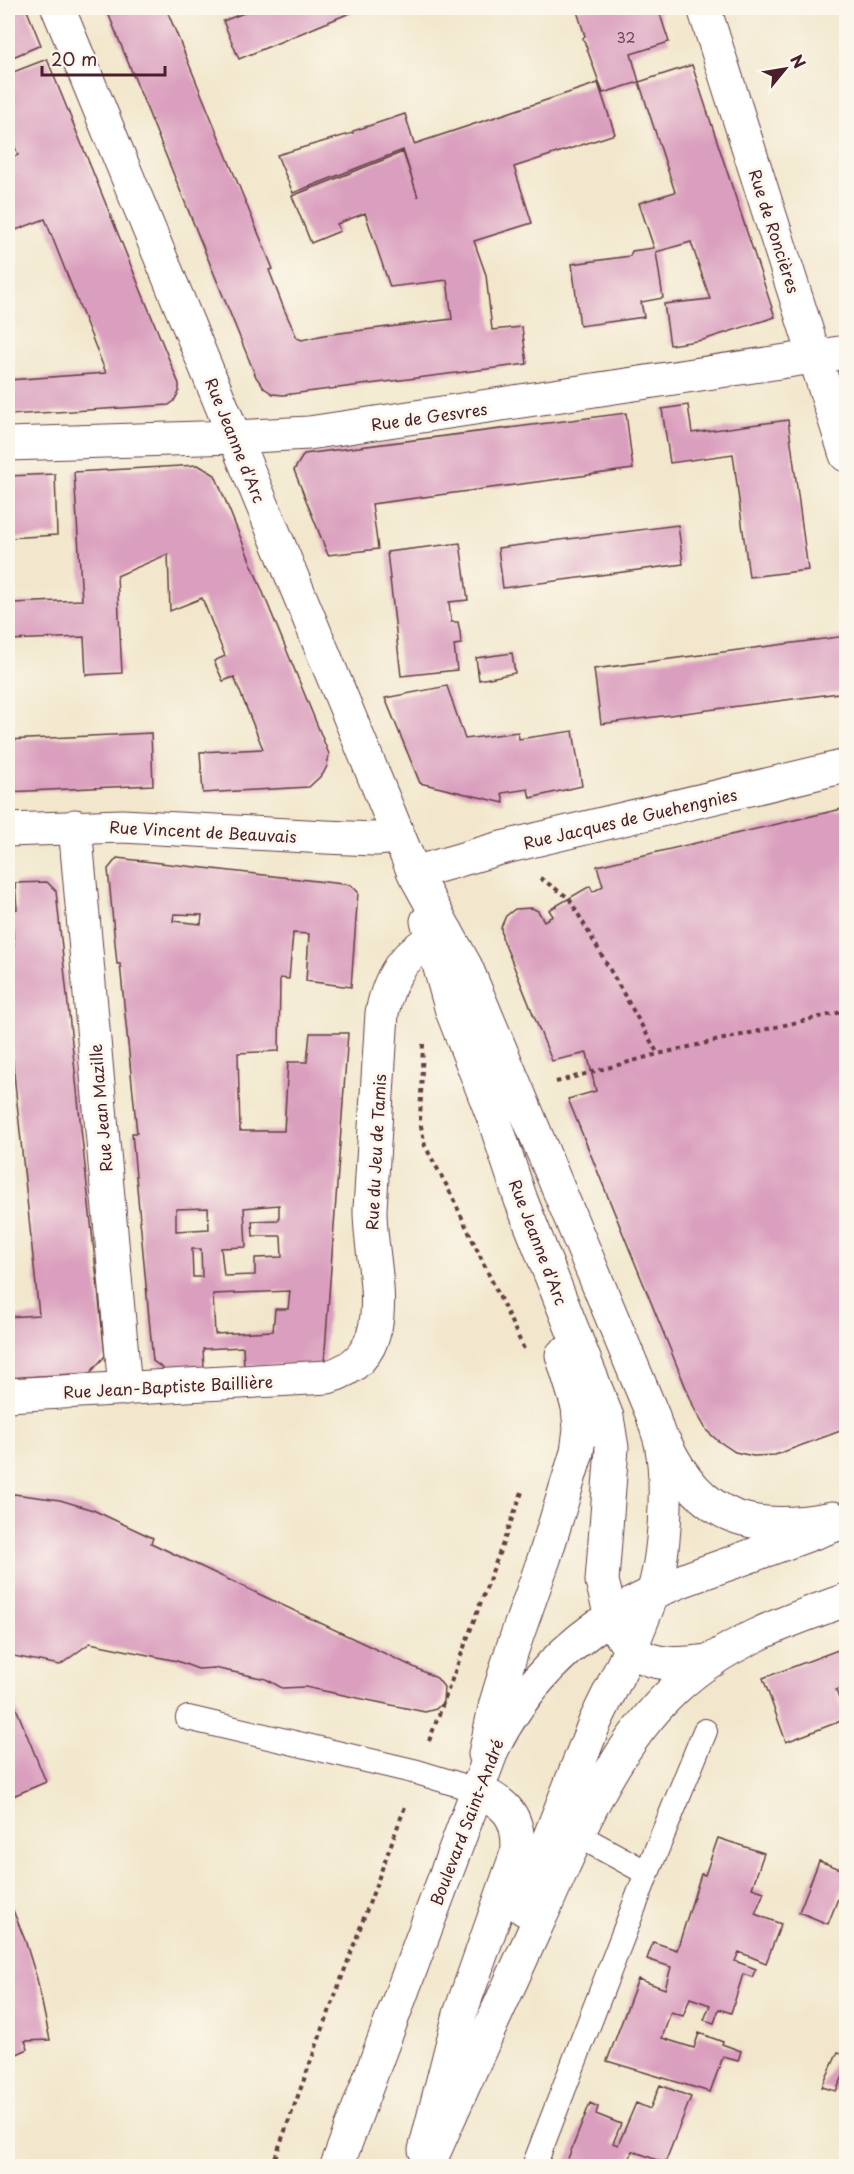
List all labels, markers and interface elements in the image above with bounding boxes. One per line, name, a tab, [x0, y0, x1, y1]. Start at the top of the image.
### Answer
house number: 32	[617, 27, 635, 48]
scale bar	[42, 39, 165, 77]
north arrow	[755, 39, 815, 99]
text: 20 m	[51, 45, 97, 72]
text: N	[785, 50, 812, 72]
street label: Rue de Roncières	[744, 166, 806, 296]
street label: Rue Jeanne d'Arc	[200, 374, 272, 506]
street label: Rue de Gesvres	[369, 396, 489, 436]
street label: Rue Jacques de Guehengnies	[521, 782, 739, 854]
street label: Rue Vincent de Beauvais	[109, 814, 297, 848]
street label: Rue Jean Mazille	[82, 1043, 118, 1173]
street label: Rue du Jeu de Tamis	[359, 1073, 391, 1231]
street label: Rue Jeanne d'Arc	[504, 1176, 574, 1308]
street label: Rue Jean-Baptiste Baillière	[62, 1369, 274, 1403]
street label: Boulevard Saint-André	[423, 1735, 509, 1909]

